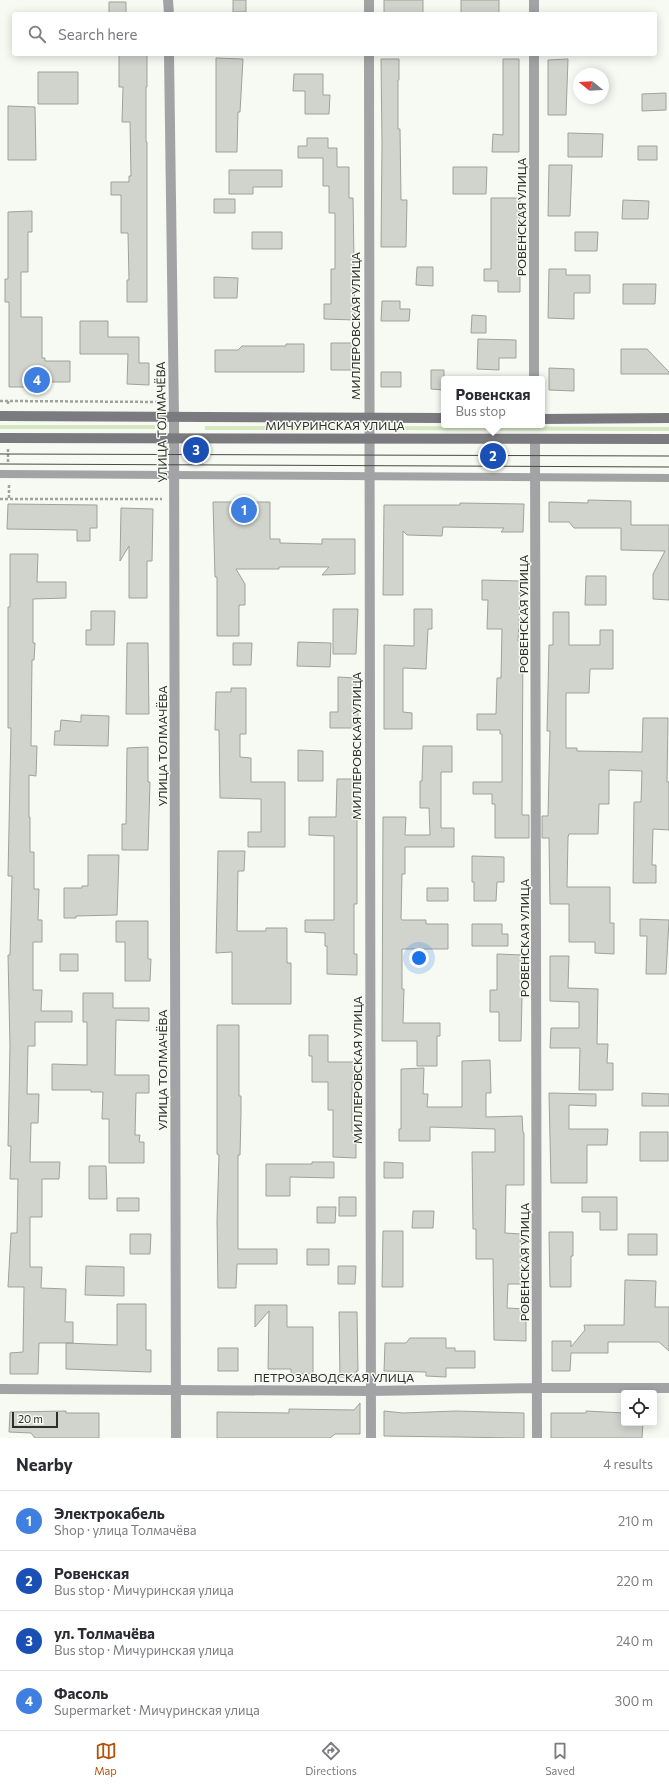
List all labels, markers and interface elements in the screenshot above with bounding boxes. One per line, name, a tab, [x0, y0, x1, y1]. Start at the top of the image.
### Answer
search box	[12, 12, 657, 56]
icon: search	[26, 23, 48, 45]
text: Search here	[58, 25, 137, 43]
north arrow	[573, 68, 609, 104]
street label: РОВЕНСКАЯ УЛИЦА	[514, 158, 528, 276]
street label: МИЛЛЕРОВСКАЯ УЛИЦА	[348, 252, 362, 400]
street label: УЛИЦА ТОЛМАЧЁВА	[153, 361, 169, 483]
pin: 4	[24, 365, 50, 395]
popup	[441, 376, 545, 428]
text: Ровенская	[455, 385, 531, 403]
text: Bus stop	[455, 403, 506, 419]
street label: МИЧУРИНСКАЯ УЛИЦА	[265, 418, 405, 432]
pin: 3	[183, 435, 209, 465]
pin: 2	[480, 441, 506, 471]
pin: 1	[231, 495, 257, 525]
street label: РОВЕНСКАЯ УЛИЦА	[516, 555, 530, 673]
street label: МИЛЛЕРОВСКАЯ УЛИЦА	[349, 672, 363, 820]
street label: УЛИЦА ТОЛМАЧЁВА	[155, 685, 169, 807]
street label: РОВЕНСКАЯ УЛИЦА	[517, 879, 531, 997]
your location	[409, 948, 429, 968]
street label: МИЛЛЕРОВСКАЯ УЛИЦА	[350, 996, 364, 1144]
street label: УЛИЦА ТОЛМАЧЁВА	[155, 1009, 169, 1131]
street label: РОВЕНСКАЯ УЛИЦА	[517, 1203, 531, 1321]
street label: ПЕТРОЗАВОДСКАЯ УЛИЦА	[254, 1370, 414, 1384]
map controls	[621, 1390, 657, 1426]
button: locate	[621, 1390, 657, 1426]
scale bar	[12, 1410, 58, 1429]
text: 20 m	[18, 1412, 43, 1425]
text: Nearby	[16, 1454, 73, 1475]
text: 4 results	[603, 1456, 653, 1472]
text: Электрокабель	[54, 1504, 165, 1522]
text: 1	[26, 1513, 32, 1529]
text: 210 m	[618, 1513, 653, 1529]
text: Shop · улица Толмачёва	[54, 1522, 197, 1538]
text: Ровенская	[54, 1564, 129, 1582]
text: 2	[25, 1573, 33, 1589]
text: 220 m	[616, 1573, 653, 1589]
text: Bus stop · Мичуринская улица	[54, 1582, 234, 1598]
text: ул. Толмачёва	[54, 1624, 155, 1642]
text: 3	[25, 1633, 33, 1649]
text: 240 m	[616, 1633, 653, 1649]
text: Bus stop · Мичуринская улица	[54, 1642, 234, 1658]
text: Фасоль	[54, 1684, 108, 1702]
text: 4	[25, 1693, 33, 1709]
text: 300 m	[615, 1693, 653, 1709]
text: Supermarket · Мичуринская улица	[54, 1702, 260, 1718]
tab: Map	[94, 1740, 117, 1777]
tab: Directions	[305, 1740, 357, 1777]
tab: Saved	[545, 1740, 575, 1777]

